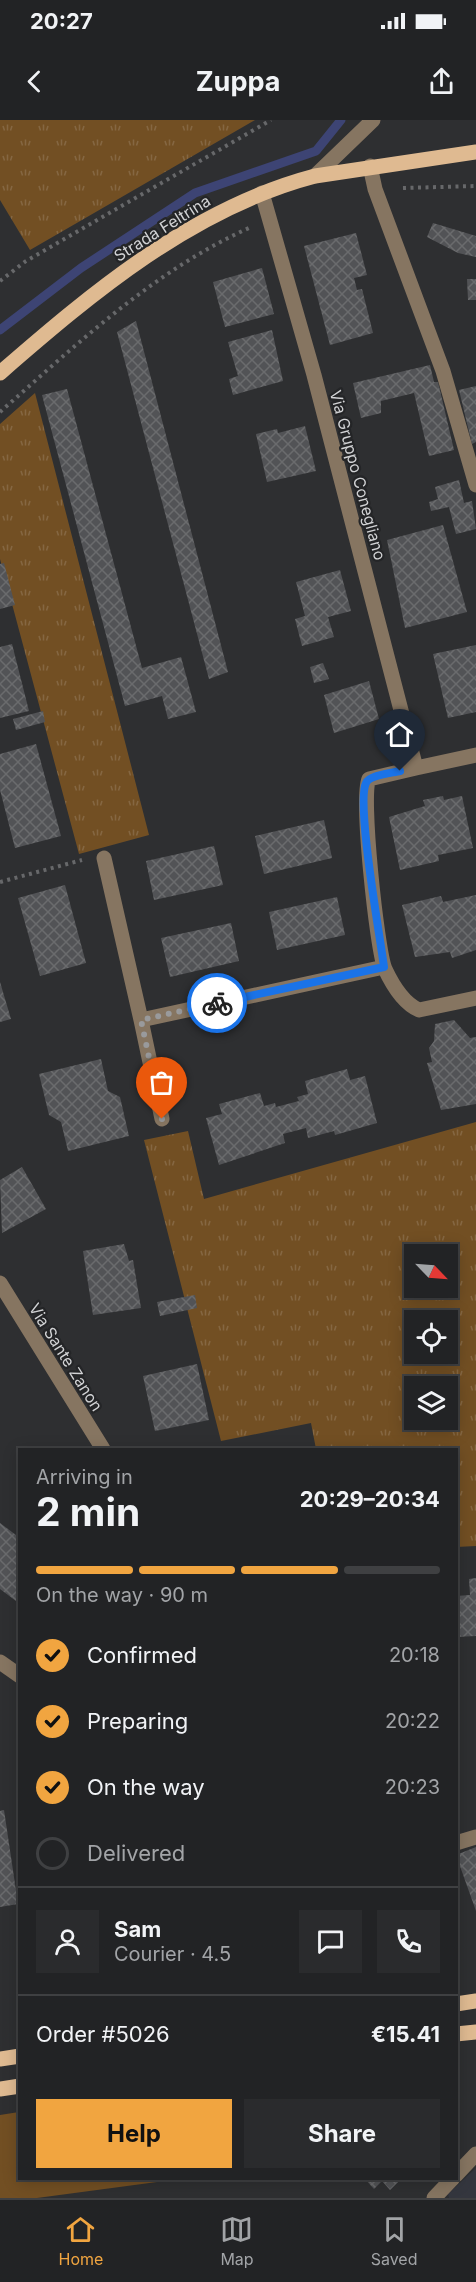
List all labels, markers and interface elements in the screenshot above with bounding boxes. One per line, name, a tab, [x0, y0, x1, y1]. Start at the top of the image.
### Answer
text: 20:27	[30, 8, 93, 34]
icon: back	[18, 65, 51, 98]
text: Zuppa	[196, 65, 280, 98]
icon: share	[425, 65, 458, 98]
street label: Strada Feltrina	[110, 190, 214, 266]
street label: Via Gruppo Conegliano	[326, 388, 390, 562]
pin	[374, 709, 425, 771]
icon: home	[383, 718, 416, 751]
courier	[187, 973, 247, 1033]
icon: bike	[201, 987, 234, 1020]
pin	[136, 1057, 187, 1119]
icon: bag	[145, 1066, 178, 1099]
north arrow	[404, 1244, 458, 1298]
map controls	[404, 1244, 458, 1430]
street label: Via Sante Zanon	[25, 1299, 107, 1415]
button: locate	[404, 1310, 458, 1364]
button: layers	[404, 1376, 458, 1430]
text: Arriving in	[36, 1465, 133, 1489]
text: 20:29–20:34	[300, 1486, 440, 1512]
text: 2 min	[36, 1488, 140, 1535]
text: On the way · 90 m	[36, 1583, 208, 1607]
icon: check	[36, 1639, 69, 1672]
text: Confirmed	[87, 1642, 197, 1668]
text: 20:18	[389, 1643, 440, 1667]
icon: check	[36, 1705, 69, 1738]
text: Preparing	[87, 1708, 188, 1734]
text: 20:22	[385, 1709, 440, 1733]
icon: check	[36, 1771, 69, 1804]
text: On the way	[87, 1774, 205, 1800]
text: 20:23	[385, 1775, 440, 1799]
text: Delivered	[87, 1840, 185, 1866]
button: person	[36, 1910, 99, 1973]
button: chat	[299, 1910, 362, 1973]
button: phone	[377, 1910, 440, 1973]
text: Sam	[114, 1916, 161, 1942]
text: Courier · 4.5	[114, 1942, 231, 1966]
text: Order #5026	[36, 2021, 170, 2047]
text: €15.41	[371, 2021, 440, 2047]
button: Help	[36, 2099, 232, 2168]
button: Share	[244, 2099, 440, 2168]
tab: Home	[59, 2213, 103, 2269]
tab: Map	[220, 2213, 254, 2269]
tab: Saved	[371, 2213, 417, 2269]

